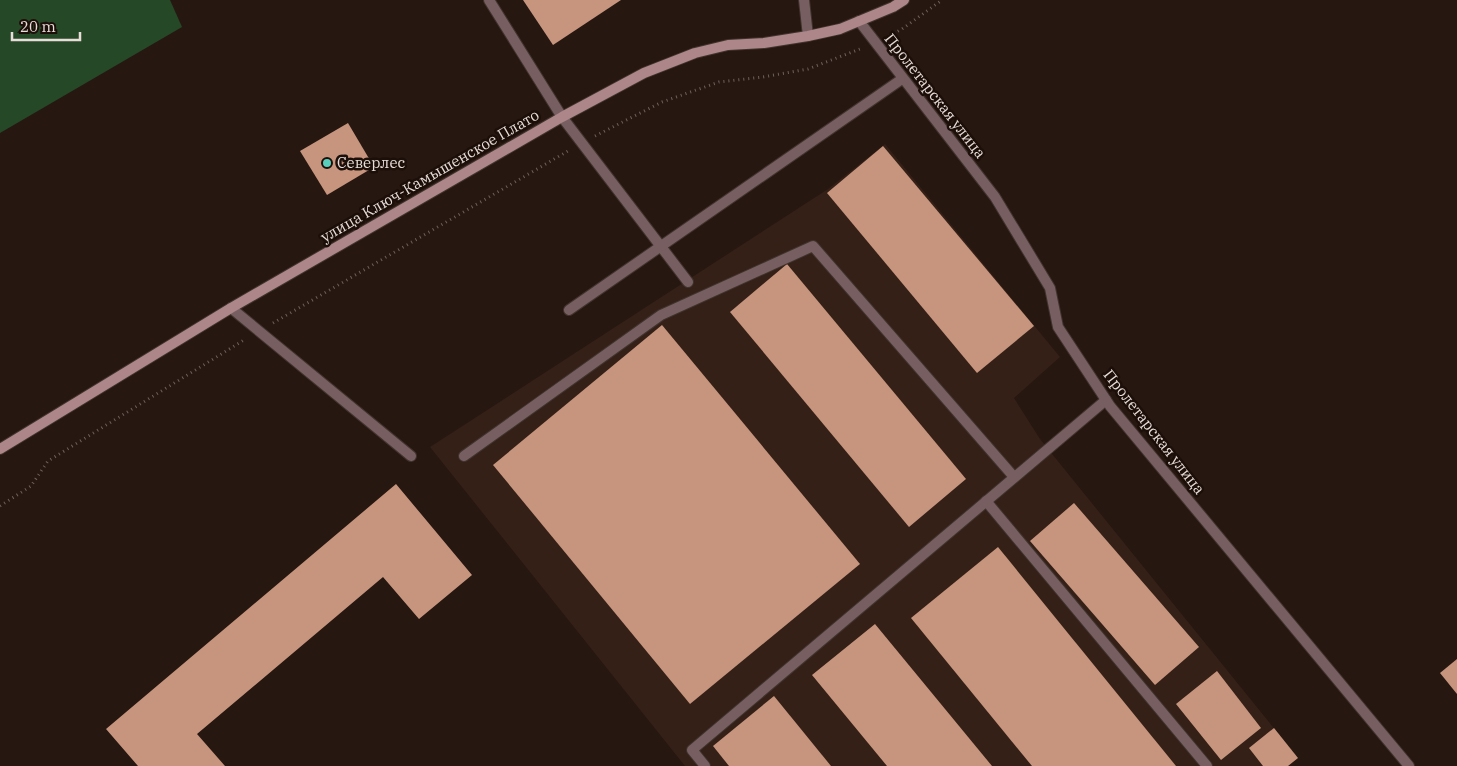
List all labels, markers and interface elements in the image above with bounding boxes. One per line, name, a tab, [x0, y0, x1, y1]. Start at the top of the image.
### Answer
scale bar	[12, 10, 80, 42]
text: 20 m	[20, 17, 56, 36]
street label: Пролетарская улица	[881, 29, 990, 162]
street label: улица Ключ-Камышенское Плато	[317, 105, 542, 246]
place label: Северлес	[337, 153, 405, 172]
marker: Северлес	[321, 157, 333, 169]
street label: Пролетарская улица	[1100, 365, 1209, 498]

